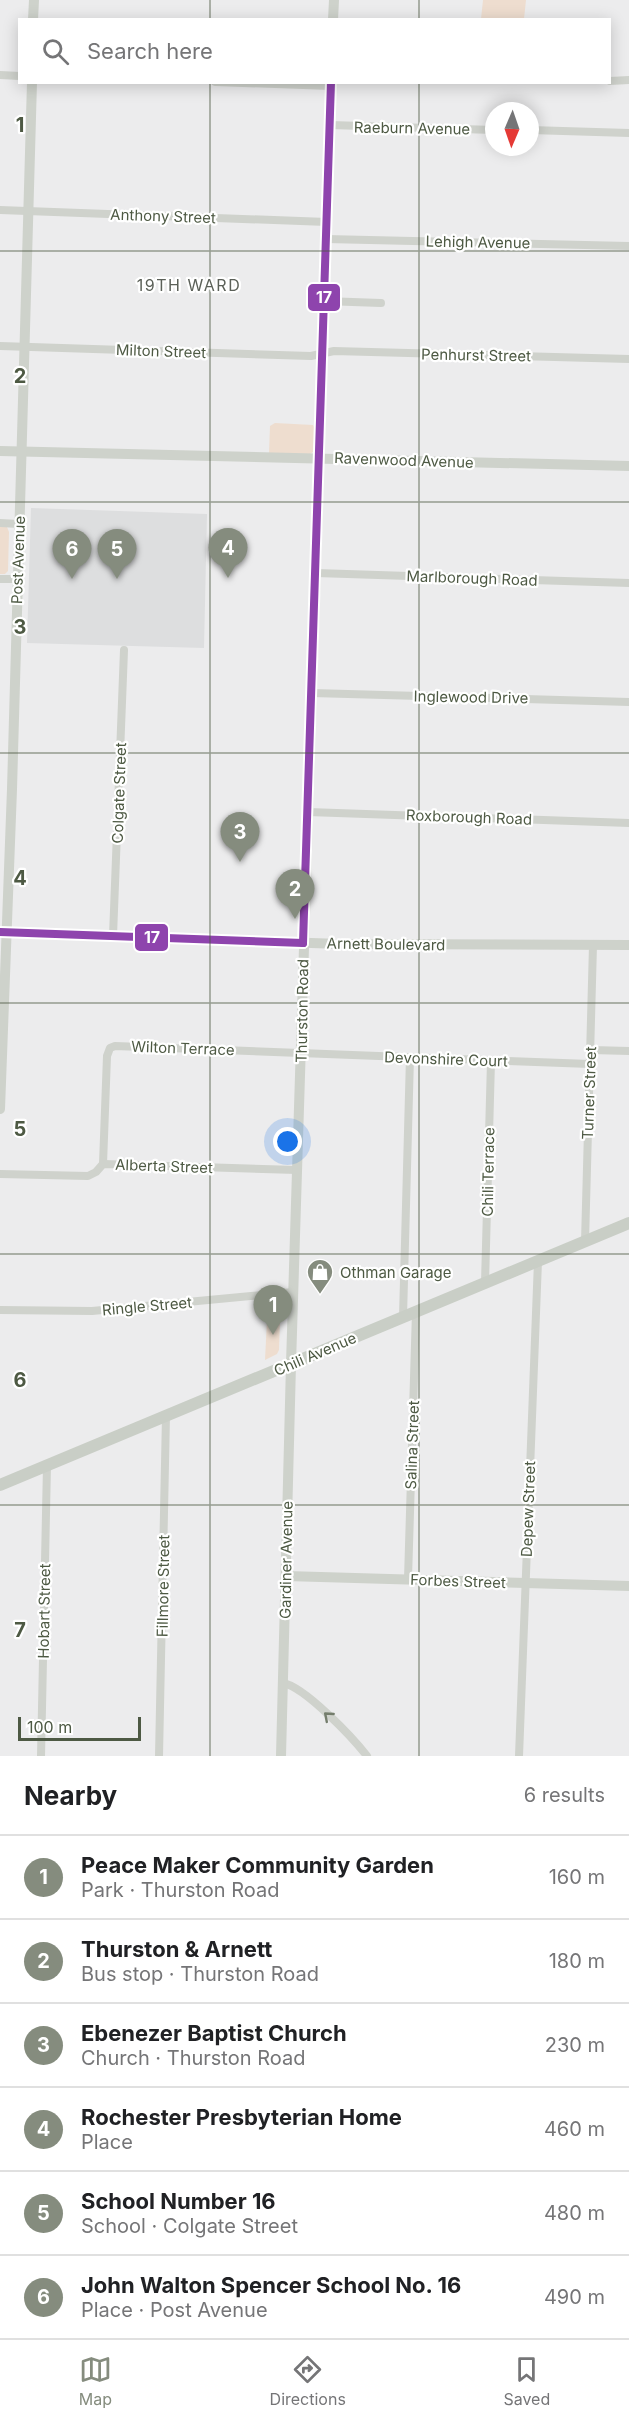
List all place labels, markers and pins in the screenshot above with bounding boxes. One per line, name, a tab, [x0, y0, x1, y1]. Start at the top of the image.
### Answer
pin: 4	[208, 528, 248, 578]
pin: 6	[52, 530, 92, 579]
pin: 5	[98, 530, 136, 579]
pin: 3	[220, 812, 260, 862]
pin: 2	[276, 870, 314, 919]
shop icon: Othman Garage	[305, 1257, 335, 1295]
place label: Othman Garage	[340, 1263, 452, 1282]
pin: 1	[254, 1286, 292, 1335]

